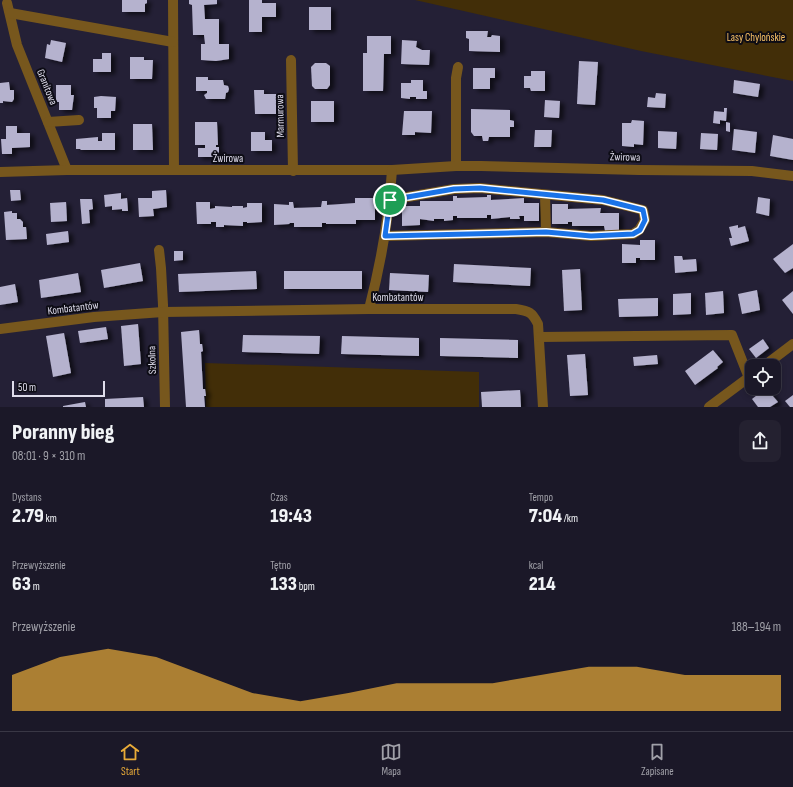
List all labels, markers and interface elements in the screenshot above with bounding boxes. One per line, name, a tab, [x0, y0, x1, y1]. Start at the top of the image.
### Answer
park label: Lasy Chylońskie	[727, 31, 785, 44]
street label: Granitowa	[34, 67, 60, 107]
street label: Marmurowa	[273, 94, 287, 138]
street label: Żwirowa	[610, 149, 640, 164]
street label: Żwirowa	[213, 151, 243, 165]
pin	[373, 183, 407, 217]
icon: arrive	[379, 189, 401, 211]
street label: Kombatantów	[372, 291, 424, 304]
street label: Kombatantów	[47, 298, 99, 318]
street label: Szkolna	[145, 346, 159, 374]
map controls	[745, 359, 781, 395]
button: locate	[745, 359, 781, 395]
scale bar	[12, 379, 105, 398]
text: 50 m	[18, 381, 36, 394]
text: Poranny bieg	[12, 419, 114, 446]
button: share	[739, 420, 781, 462]
text: 08:01 · 9 × 310 m	[12, 448, 85, 464]
text: Dystans	[12, 491, 42, 504]
text: Czas	[270, 491, 288, 504]
text: Tempo	[529, 491, 553, 504]
text: 2.79	[12, 504, 44, 528]
text: 19:43	[270, 504, 312, 528]
text: 7:04	[529, 504, 562, 528]
text: km	[44, 512, 57, 525]
text: /km	[562, 512, 578, 525]
text: Przewyższenie	[12, 559, 66, 572]
text: Tętno	[270, 559, 291, 572]
text: kcal	[529, 559, 543, 572]
text: 63	[12, 572, 31, 596]
text: 133	[270, 572, 297, 596]
text: 214	[529, 572, 556, 596]
text: m	[31, 580, 40, 593]
text: bpm	[297, 580, 315, 593]
text: Przewyższenie	[12, 619, 75, 635]
text: 188–194 m	[732, 619, 781, 635]
tab: Start	[119, 741, 141, 778]
tab: Mapa	[380, 741, 402, 778]
tab: Zapisane	[641, 741, 674, 778]

